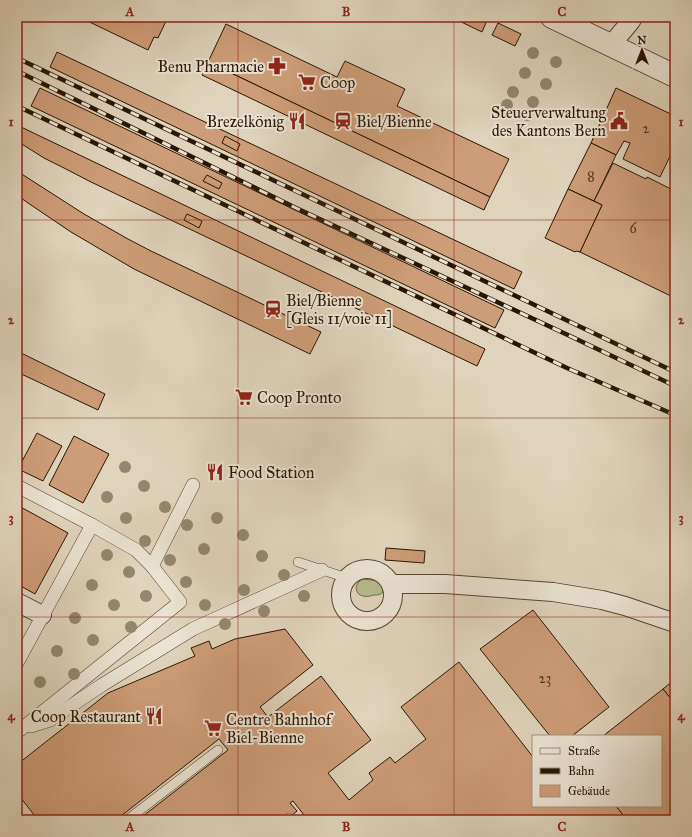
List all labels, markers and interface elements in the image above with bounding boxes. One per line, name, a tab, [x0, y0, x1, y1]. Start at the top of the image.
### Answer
text: A	[125, 4, 135, 20]
text: B	[342, 4, 351, 20]
text: C	[558, 4, 567, 20]
north arrow	[622, 30, 662, 70]
text: N	[637, 34, 647, 47]
pharmacy icon: Benu Pharmacie	[267, 56, 287, 76]
place label: Benu Pharmacie	[157, 57, 264, 76]
supermarket icon: Coop	[297, 72, 317, 92]
place label: Coop	[320, 73, 355, 92]
place label: Steuerverwaltung des Kantons Bern	[491, 103, 607, 140]
restaurant icon: Brezelkönig	[287, 111, 307, 131]
station icon: Biel/Bienne	[333, 111, 353, 131]
public building icon: Steuerverwaltung des Kantons Bern	[609, 111, 629, 131]
place label: Brezelkönig	[207, 112, 285, 132]
place label: Biel/Bienne	[356, 112, 432, 131]
text: 1	[8, 114, 14, 130]
text: 1	[678, 114, 684, 130]
house number: 2	[643, 120, 650, 137]
house number: 8	[587, 168, 595, 185]
house number: 6	[629, 220, 637, 237]
place label: Biel/Bienne [Gleis 11/voie 11]	[286, 291, 392, 328]
station icon: Biel/Bienne [Gleis 11/voie 11]	[263, 299, 283, 319]
text: 2	[8, 312, 15, 328]
text: 2	[678, 312, 685, 328]
supermarket icon: Coop Pronto	[234, 387, 254, 407]
place label: Coop Pronto	[257, 388, 341, 407]
restaurant icon: Food Station	[205, 462, 225, 482]
place label: Food Station	[228, 463, 315, 482]
text: 3	[8, 510, 14, 526]
text: 3	[678, 510, 684, 526]
house number: 23	[539, 670, 551, 687]
restaurant icon: Coop Restaurant	[144, 706, 164, 726]
place label: Coop Restaurant	[31, 707, 141, 726]
text: 4	[7, 708, 15, 724]
text: 4	[677, 708, 685, 724]
place label: Centre Bahnhof Biel-Bienne	[226, 710, 334, 747]
supermarket icon: Centre Bahnhof Biel-Bienne	[203, 718, 223, 738]
legend	[532, 735, 662, 807]
text: Straße	[568, 744, 600, 758]
text: Bahn	[568, 764, 595, 778]
text: Gebäude	[568, 784, 610, 798]
text: A	[125, 819, 135, 835]
text: B	[342, 819, 351, 835]
text: C	[558, 819, 567, 835]

